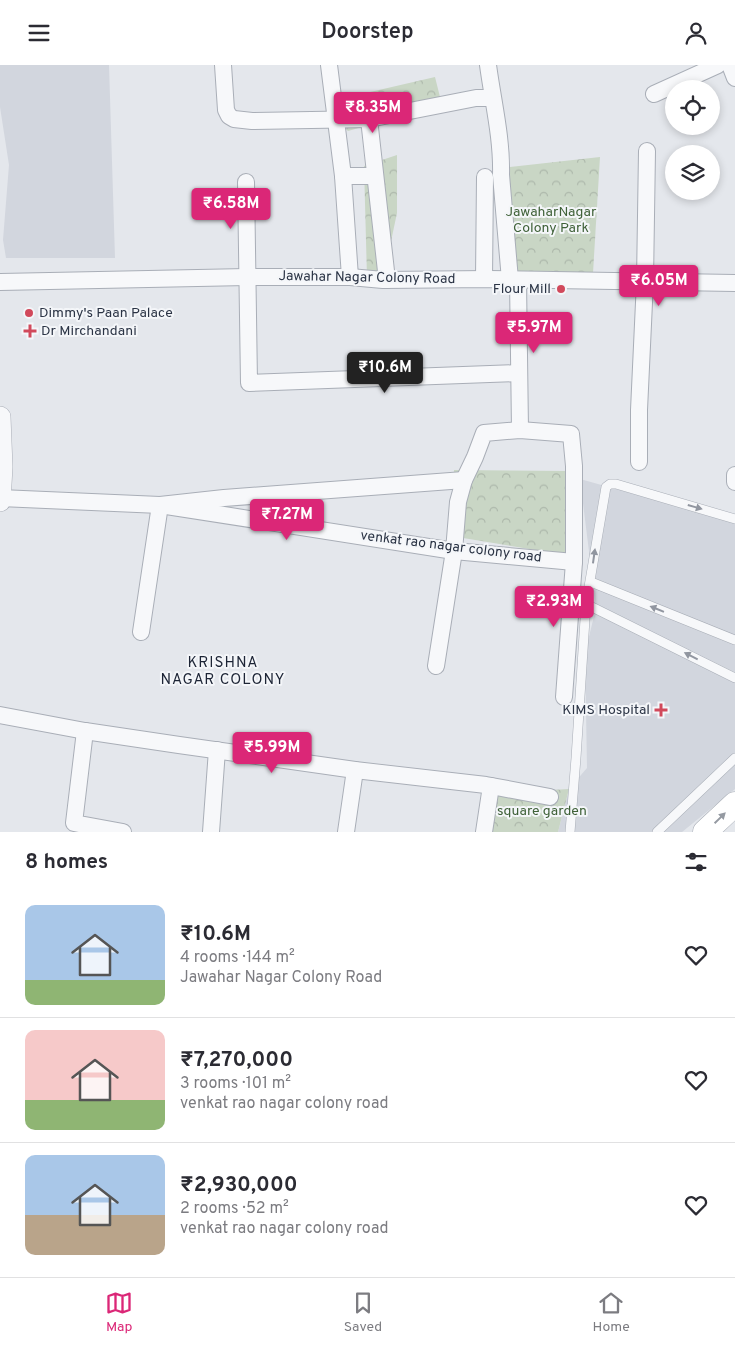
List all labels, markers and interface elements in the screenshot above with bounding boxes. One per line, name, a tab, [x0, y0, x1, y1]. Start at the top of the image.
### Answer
icon: menu	[25, 19, 53, 47]
text: Doorstep	[321, 19, 414, 46]
icon: person	[682, 19, 710, 47]
map controls	[665, 80, 720, 200]
button: locate	[665, 80, 720, 135]
pin: ₹8.35M	[332, 92, 414, 134]
text: ₹8.35M	[345, 98, 401, 118]
button: layers	[665, 145, 720, 200]
pin: ₹6.58M	[190, 187, 272, 230]
text: ₹6.58M	[203, 194, 259, 214]
park label: JawaharNagar Colony Park	[505, 204, 597, 237]
pin: ₹6.05M	[618, 265, 700, 307]
street label: Jawahar Nagar Colony Road	[278, 268, 456, 288]
text: ₹6.05M	[630, 271, 688, 291]
place label: Flour Mill	[493, 281, 551, 298]
marker: Flour Mill	[555, 283, 567, 295]
place label: Dimmy's Paan Palace	[39, 305, 173, 322]
marker: Dimmy's Paan Palace	[23, 307, 35, 319]
pin: ₹5.97M	[493, 311, 575, 354]
text: ₹5.97M	[506, 318, 562, 338]
place label: Dr Mirchandani	[41, 323, 137, 340]
marker: Dr Mirchandani	[23, 324, 37, 338]
pin: ₹10.6M	[344, 351, 426, 394]
text: ₹10.6M	[358, 358, 412, 378]
pin: ₹7.27M	[246, 499, 328, 541]
one-way arrow	[687, 503, 702, 511]
text: ₹7.27M	[261, 505, 313, 525]
street label: venkat rao nagar colony road	[359, 527, 543, 567]
one-way arrow	[591, 547, 599, 563]
pin: ₹2.93M	[513, 585, 595, 628]
text: ₹2.93M	[526, 592, 582, 612]
one-way arrow	[649, 605, 664, 613]
one-way arrow	[684, 652, 699, 660]
district label: KRISHNA NAGAR COLONY	[161, 654, 285, 690]
place label: KIMS Hospital	[562, 702, 650, 719]
marker: KIMS Hospital	[654, 703, 668, 717]
pin: ₹5.99M	[231, 731, 313, 774]
text: ₹5.99M	[244, 738, 300, 758]
park label: square garden	[497, 803, 587, 820]
one-way arrow	[714, 812, 726, 824]
icon: filters	[682, 848, 710, 876]
text: 8 homes	[25, 849, 108, 876]
text: ₹10.6M	[180, 921, 251, 948]
icon: home	[65, 925, 125, 985]
icon: heart	[682, 941, 710, 969]
text: 4 rooms · 144 m²	[180, 948, 295, 968]
text: Jawahar Nagar Colony Road	[180, 968, 382, 988]
text: ₹7,270,000	[180, 1047, 293, 1074]
icon: home	[65, 1050, 125, 1110]
icon: heart	[682, 1066, 710, 1094]
text: 3 rooms · 101 m²	[180, 1074, 291, 1094]
text: venkat rao nagar colony road	[180, 1094, 389, 1114]
text: ₹2,930,000	[180, 1172, 298, 1199]
icon: home	[65, 1175, 125, 1235]
icon: heart	[682, 1191, 710, 1219]
text: 2 rooms · 52 m²	[180, 1199, 289, 1219]
text: venkat rao nagar colony road	[180, 1219, 389, 1239]
tab: Map	[105, 1289, 133, 1336]
tab: Saved	[344, 1289, 382, 1336]
tab: Home	[593, 1289, 630, 1336]

